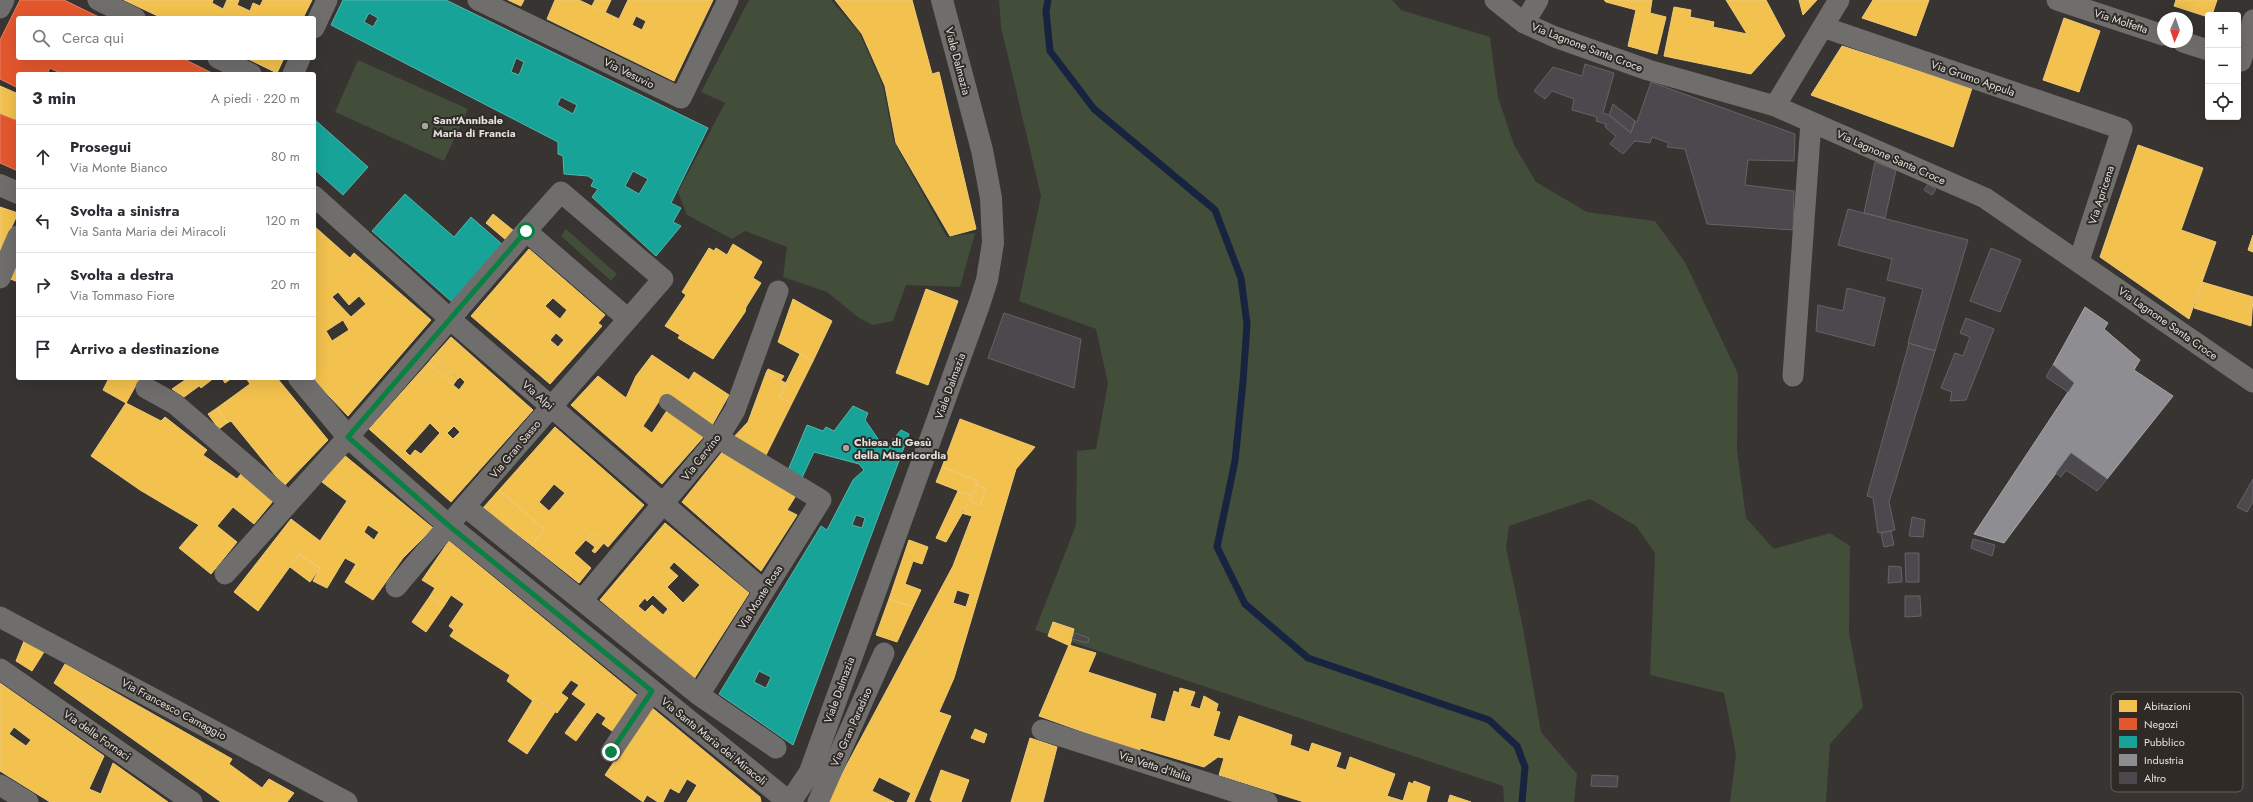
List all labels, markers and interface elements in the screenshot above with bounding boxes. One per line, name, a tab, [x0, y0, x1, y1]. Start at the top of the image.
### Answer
street label: Via Molfetta	[2092, 5, 2150, 37]
north arrow	[2157, 12, 2193, 48]
map controls	[2205, 12, 2241, 120]
button: +	[2205, 12, 2241, 48]
search box	[16, 16, 316, 60]
street label: Via Lagnone Santa Croce	[1529, 18, 1645, 76]
street label: Viale Dalmazia	[941, 25, 975, 97]
icon: search	[30, 27, 52, 49]
text: Cerca qui	[62, 27, 124, 49]
button: −	[2205, 48, 2241, 84]
street label: Via Vesuvio	[601, 54, 657, 92]
street label: Via Grumo Appula	[1929, 56, 2017, 100]
button: locate	[2205, 84, 2241, 120]
text: 3 min	[32, 86, 76, 110]
text: A piedi · 220 m	[211, 89, 300, 108]
place label: Sant'Annibale Maria di Francia	[433, 112, 516, 141]
marker: Sant'Annibale Maria di Francia	[420, 121, 430, 131]
street label: Via Lagnone Santa Croce	[1834, 126, 1949, 188]
text: Prosegui	[70, 136, 131, 158]
icon: ahead	[32, 146, 54, 168]
text: 80 m	[271, 147, 300, 166]
text: Via Monte Bianco	[70, 158, 167, 177]
street label: Via Apricena	[2084, 164, 2118, 226]
text: Svolta a sinistra	[70, 200, 180, 222]
icon: left	[32, 210, 54, 232]
text: 120 m	[265, 211, 300, 230]
text: Via Santa Maria dei Miracoli	[70, 222, 226, 241]
route start	[517, 222, 535, 240]
text: Svolta a destra	[70, 264, 174, 286]
icon: right	[32, 274, 54, 296]
text: 20 m	[271, 275, 300, 294]
street label: Via Lagnone Santa Croce	[2115, 283, 2221, 364]
text: Via Tommaso Fiore	[70, 286, 175, 305]
icon: arrive	[32, 338, 54, 360]
text: Arrivo a destinazione	[70, 338, 219, 360]
street label: Viale Dalmazia	[931, 351, 969, 421]
street label: Via Alpi	[519, 377, 558, 413]
street label: Via Gran Sasso	[486, 416, 544, 482]
street label: Via Cervino	[678, 430, 724, 484]
place label: Chiesa di Gesù della Misericordia	[854, 434, 946, 463]
marker: Chiesa di Gesù della Misericordia	[841, 443, 851, 453]
street label: Via Monte Rosa	[734, 562, 786, 632]
street label: Viale Dalmazia	[820, 655, 858, 725]
street label: Via Francesco Camaggio	[119, 675, 229, 743]
street label: Via Gran Paradiso	[826, 685, 876, 769]
legend	[2111, 692, 2243, 792]
street label: Via Santa Maria dei Miracoli	[658, 693, 770, 789]
text: Abitazioni	[2144, 698, 2191, 714]
street label: Via delle Fornaci	[60, 706, 134, 764]
text: Negozi	[2144, 716, 2178, 732]
text: Pubblico	[2144, 734, 2185, 750]
route end	[602, 743, 620, 761]
street label: Via Vetta d'Italia	[1117, 747, 1193, 785]
text: Industria	[2144, 752, 2184, 768]
text: Altro	[2144, 770, 2166, 786]

